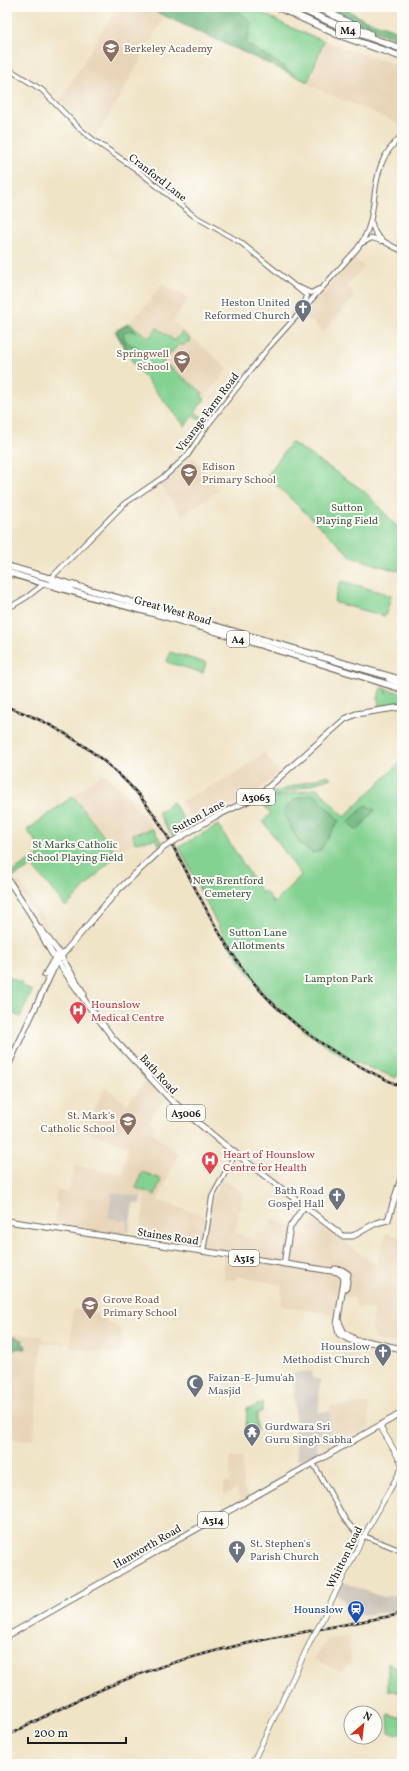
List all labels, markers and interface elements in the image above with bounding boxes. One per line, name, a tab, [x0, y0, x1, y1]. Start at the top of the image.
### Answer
road number: M4	[336, 22, 360, 38]
school or university icon: Berkeley Academy	[101, 38, 121, 63]
place label: Berkeley Academy	[124, 42, 213, 57]
street label: Cranford Lane	[125, 151, 189, 206]
place label: Heston United Reformed Church	[204, 296, 290, 324]
church icon: Heston United Reformed Church	[293, 298, 313, 323]
place label: Springwell School	[116, 347, 169, 375]
school or university icon: Springwell School	[172, 349, 192, 374]
street label: Vicarage Farm Road	[173, 370, 243, 456]
place label: Edison Primary School	[202, 460, 276, 488]
school or university icon: Edison Primary School	[179, 462, 199, 487]
park label: Sutton Playing Field	[316, 501, 378, 529]
street label: Great West Road	[132, 593, 213, 630]
road number: A4	[227, 631, 249, 647]
road number: A3063	[237, 789, 275, 805]
street label: Sutton Lane	[170, 797, 228, 838]
park label: St Marks Catholic School Playing Field	[27, 838, 123, 866]
park label: New Brentford Cemetery	[192, 874, 264, 902]
park label: Sutton Lane Allotments	[229, 926, 287, 954]
park label: Lampton Park	[305, 972, 373, 987]
place label: Hounslow Medical Centre	[91, 998, 164, 1026]
hospital icon: Hounslow Medical Centre	[68, 1000, 88, 1025]
street label: Bath Road	[135, 1052, 180, 1098]
road number: A3006	[167, 1105, 205, 1121]
place label: St. Mark's Catholic School	[40, 1109, 115, 1137]
school or university icon: St. Mark's Catholic School	[118, 1111, 138, 1136]
place label: Heart of Hounslow Centre for Health	[223, 1148, 315, 1176]
hospital icon: Heart of Hounslow Centre for Health	[200, 1150, 220, 1175]
place label: Bath Road Gospel Hall	[268, 1184, 324, 1212]
church icon: Bath Road Gospel Hall	[327, 1186, 347, 1211]
street label: Staines Road	[136, 1225, 200, 1250]
road number: A315	[229, 1250, 259, 1266]
place label: Grove Road Primary School	[103, 1293, 177, 1321]
school or university icon: Grove Road Primary School	[80, 1295, 100, 1320]
place label: Hounslow Methodist Church	[282, 1340, 370, 1368]
church icon: Hounslow Methodist Church	[373, 1342, 393, 1367]
place label: Faizan-E-Jumu'ah Masjid	[208, 1371, 295, 1399]
mosque icon: Faizan-E-Jumu'ah Masjid	[185, 1373, 205, 1398]
place label: Gurdwara Sri Guru Singh Sabha	[265, 1420, 353, 1448]
temple icon: Gurdwara Sri Guru Singh Sabha	[242, 1422, 262, 1447]
road number: A314	[198, 1512, 228, 1528]
street label: Hanworth Road	[111, 1522, 185, 1573]
street label: Whitton Road	[324, 1524, 367, 1591]
place label: St. Stephen's Parish Church	[250, 1537, 319, 1565]
church icon: St. Stephen's Parish Church	[227, 1539, 247, 1564]
station icon: Hounslow	[346, 1599, 366, 1624]
place label: Hounslow	[294, 1603, 343, 1618]
north arrow	[343, 1705, 383, 1745]
text: N	[360, 1709, 374, 1726]
scale bar	[28, 1719, 126, 1745]
text: 200 m	[34, 1726, 68, 1742]

